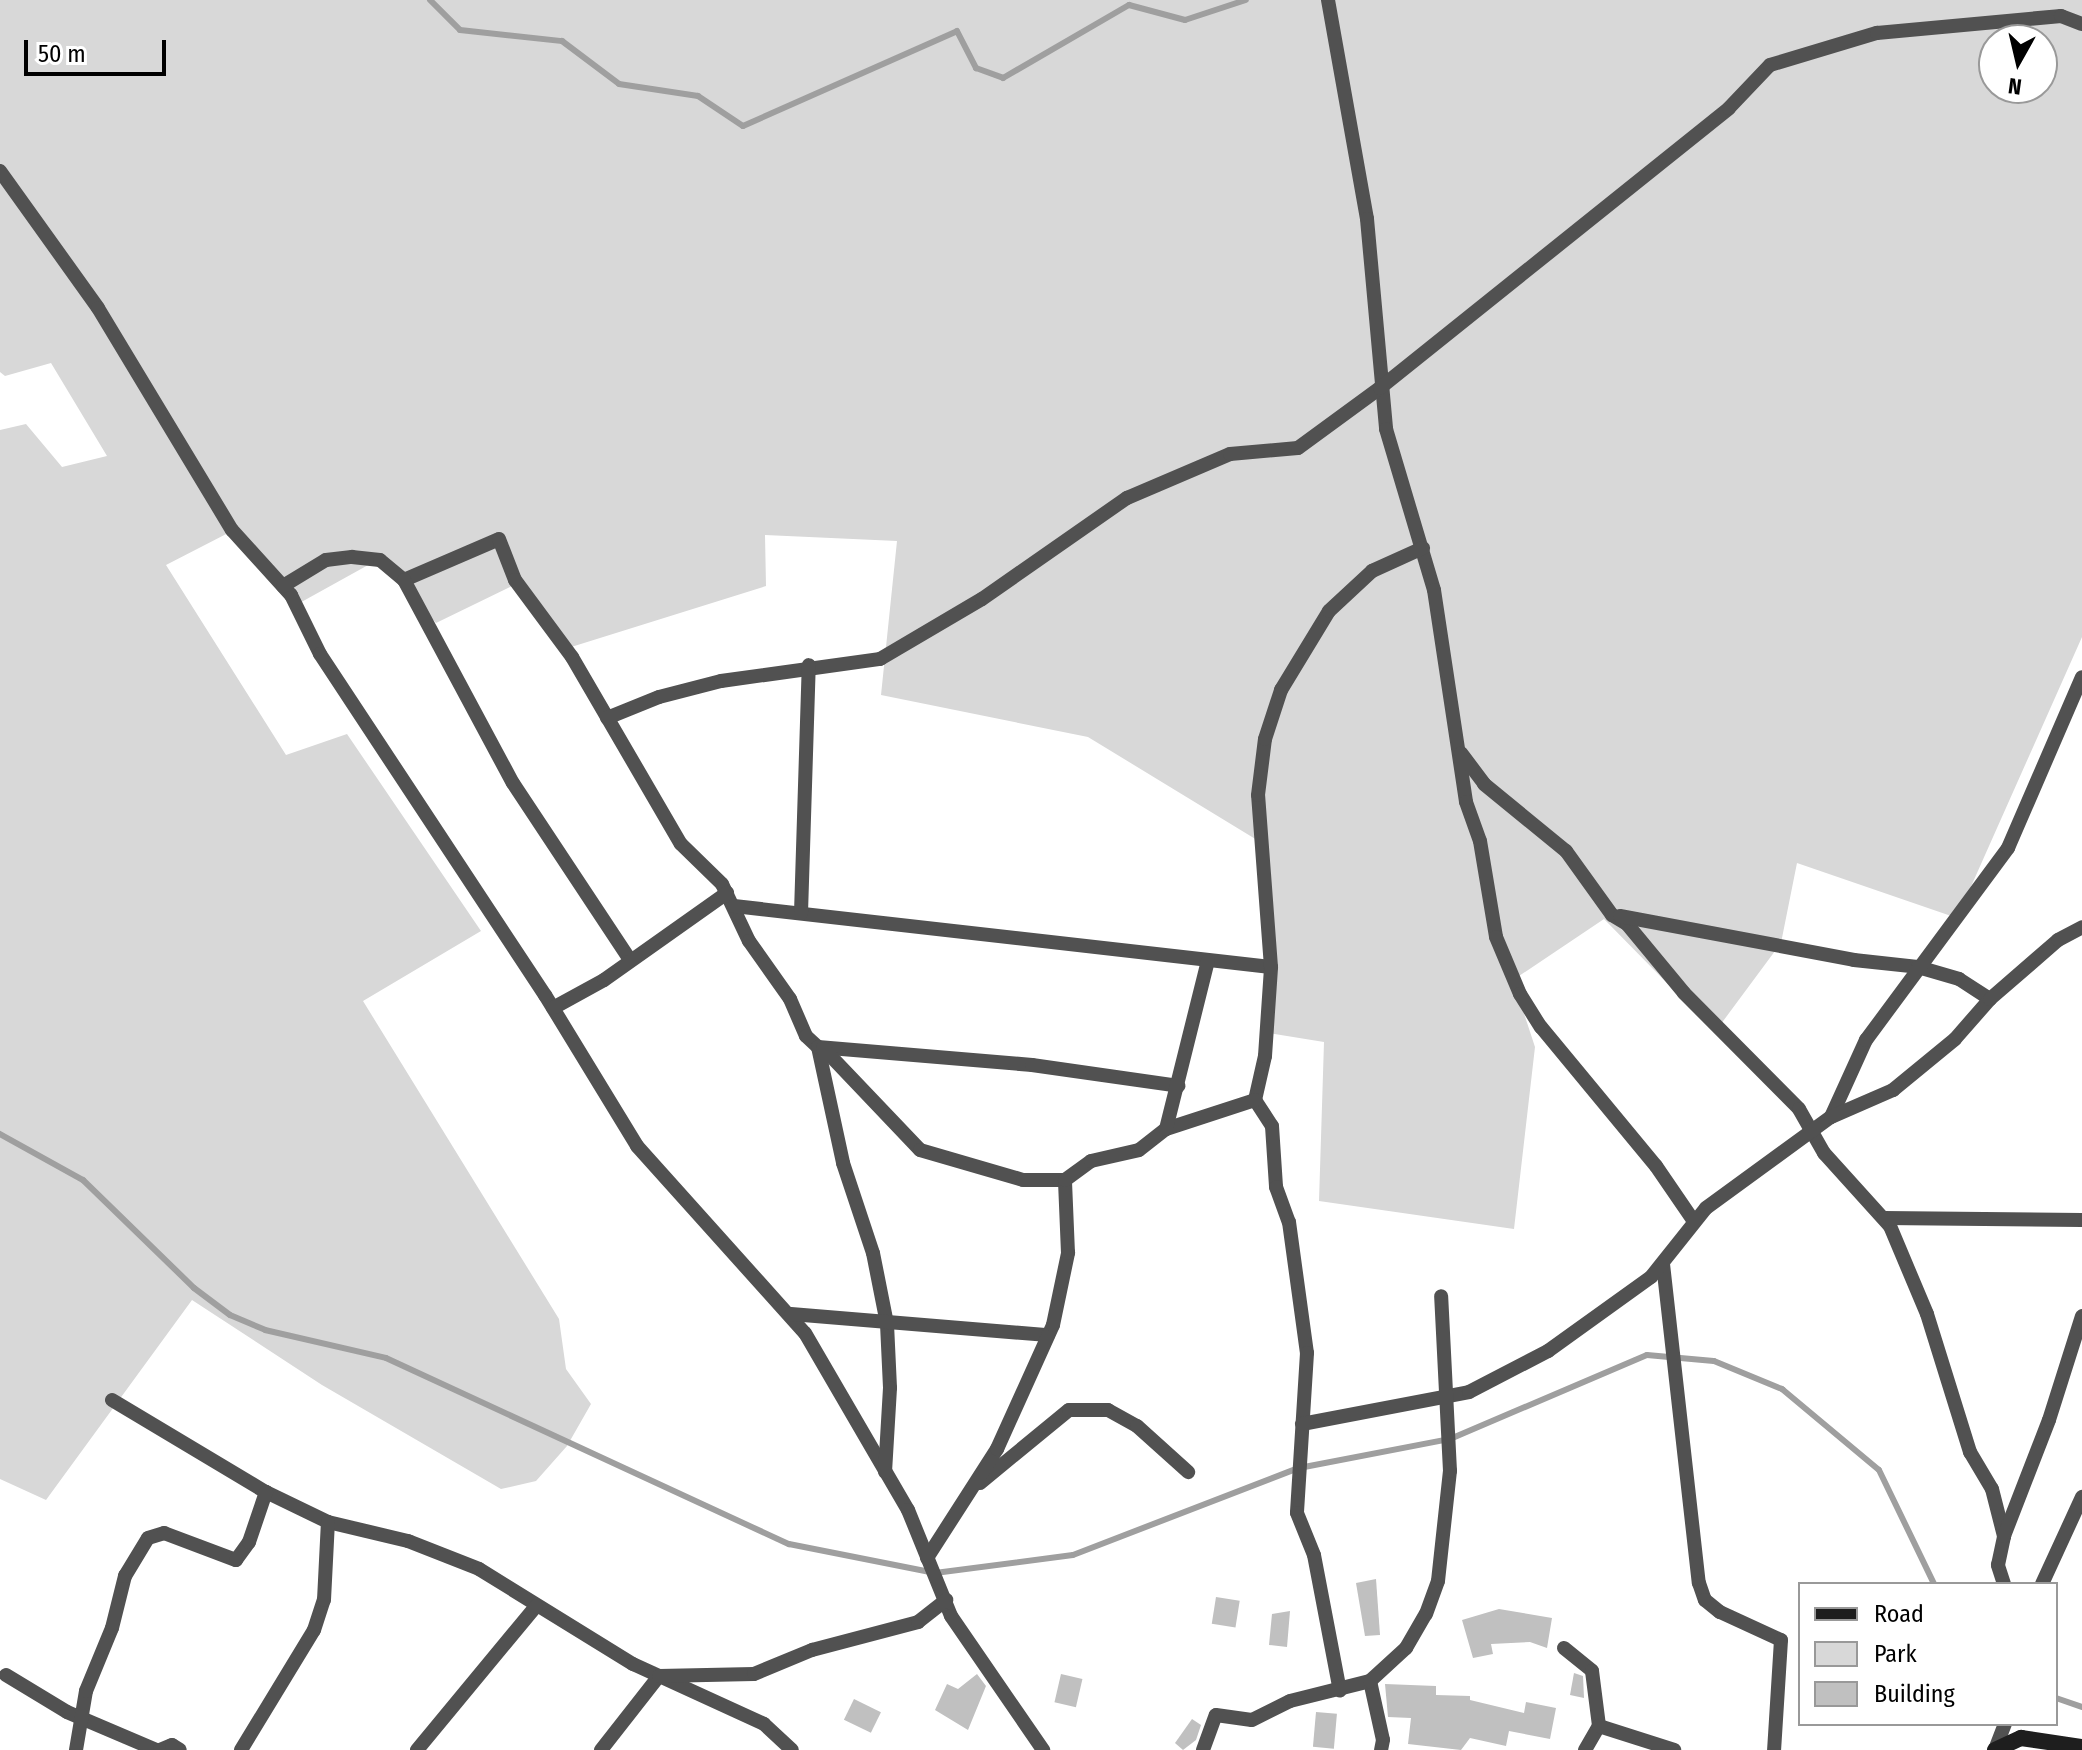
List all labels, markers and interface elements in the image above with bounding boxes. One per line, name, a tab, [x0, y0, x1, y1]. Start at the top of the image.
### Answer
scale bar	[28, 24, 170, 74]
north arrow	[1978, 24, 2058, 104]
text: 50 m	[38, 40, 86, 68]
text: N	[2006, 72, 2023, 101]
legend	[1798, 1582, 2058, 1726]
text: Road	[1874, 1600, 1924, 1628]
text: Park	[1874, 1640, 1917, 1668]
text: Building	[1874, 1680, 1955, 1708]

